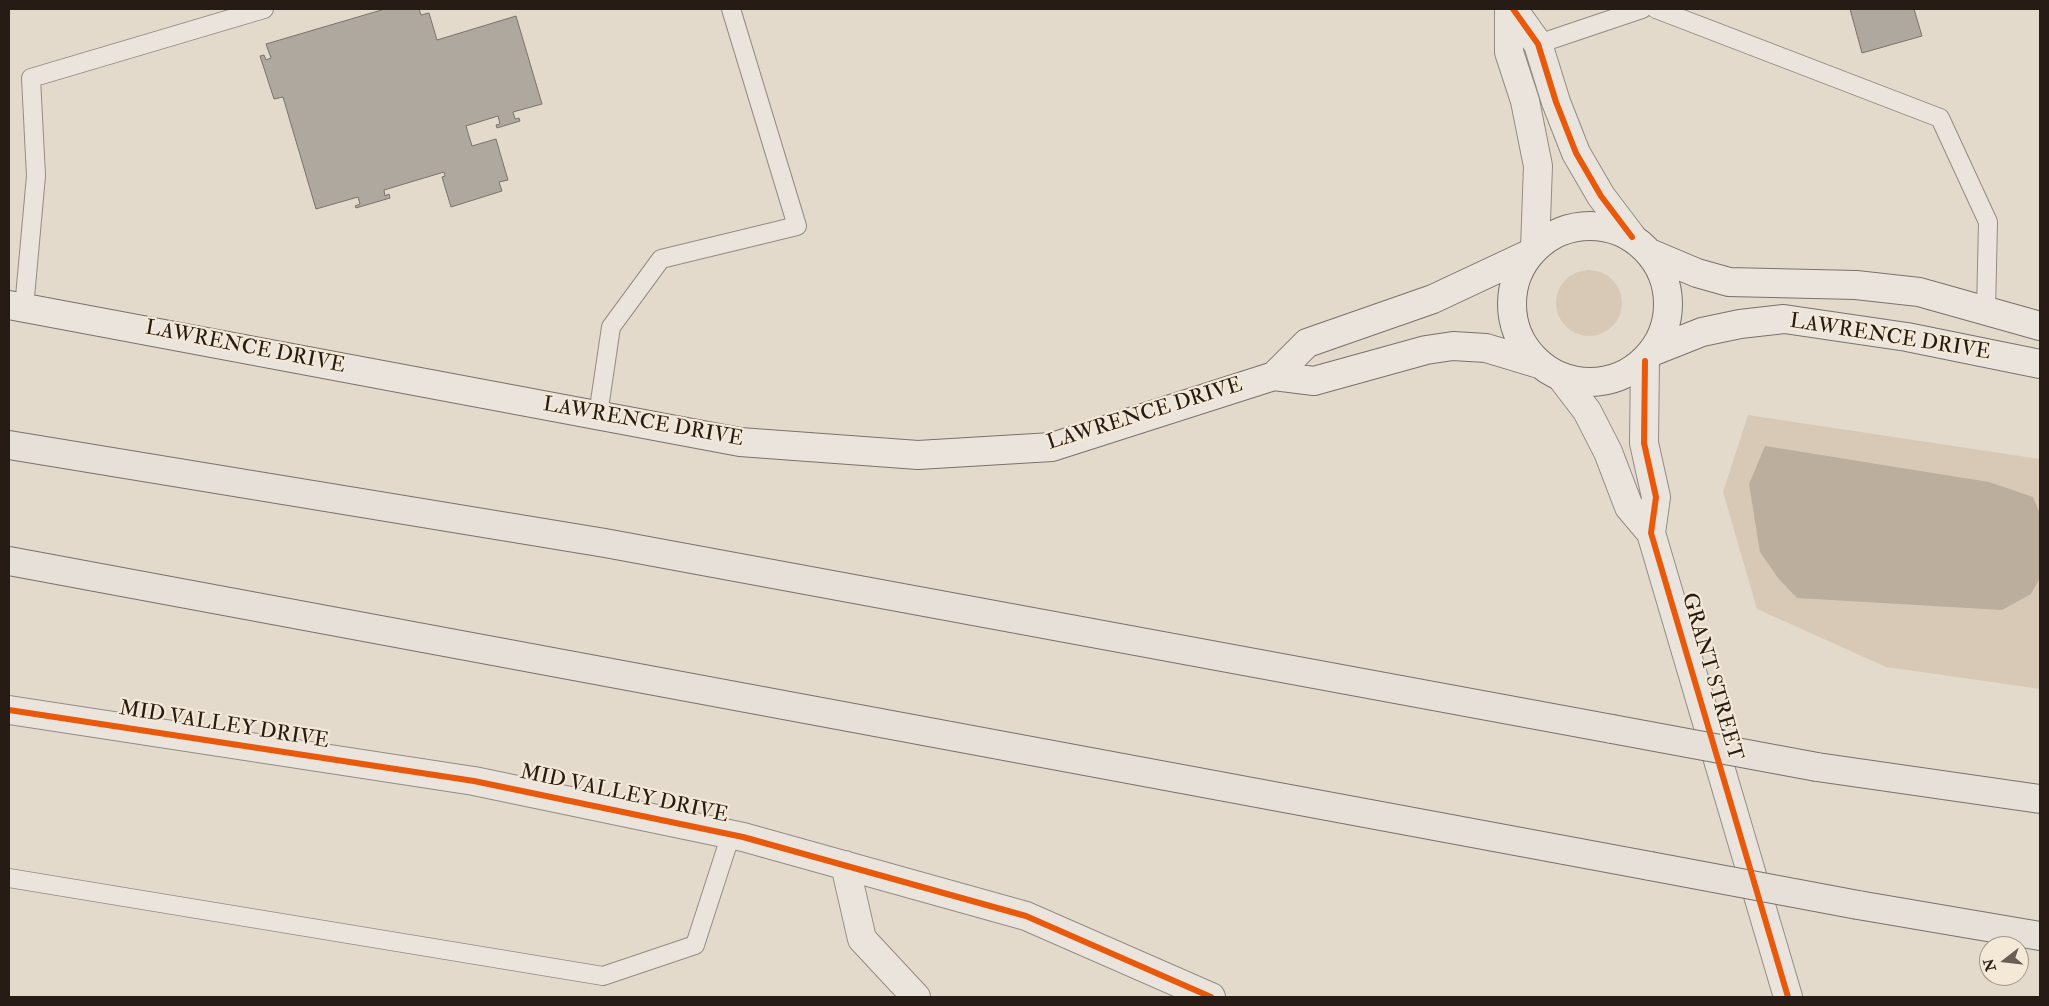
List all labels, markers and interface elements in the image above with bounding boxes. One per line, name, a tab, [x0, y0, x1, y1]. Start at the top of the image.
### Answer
street label: LAWRENCE DRIVE	[1788, 310, 1992, 366]
street label: LAWRENCE DRIVE	[143, 316, 347, 380]
street label: LAWRENCE DRIVE	[1044, 373, 1246, 457]
street label: LAWRENCE DRIVE	[541, 393, 745, 453]
street label: GRANT STREET	[1675, 590, 1747, 764]
street label: MID VALLEY DRIVE	[117, 697, 331, 755]
street label: MID VALLEY DRIVE	[518, 761, 730, 829]
north arrow	[1979, 936, 2029, 986]
text: N	[1980, 957, 2000, 973]

